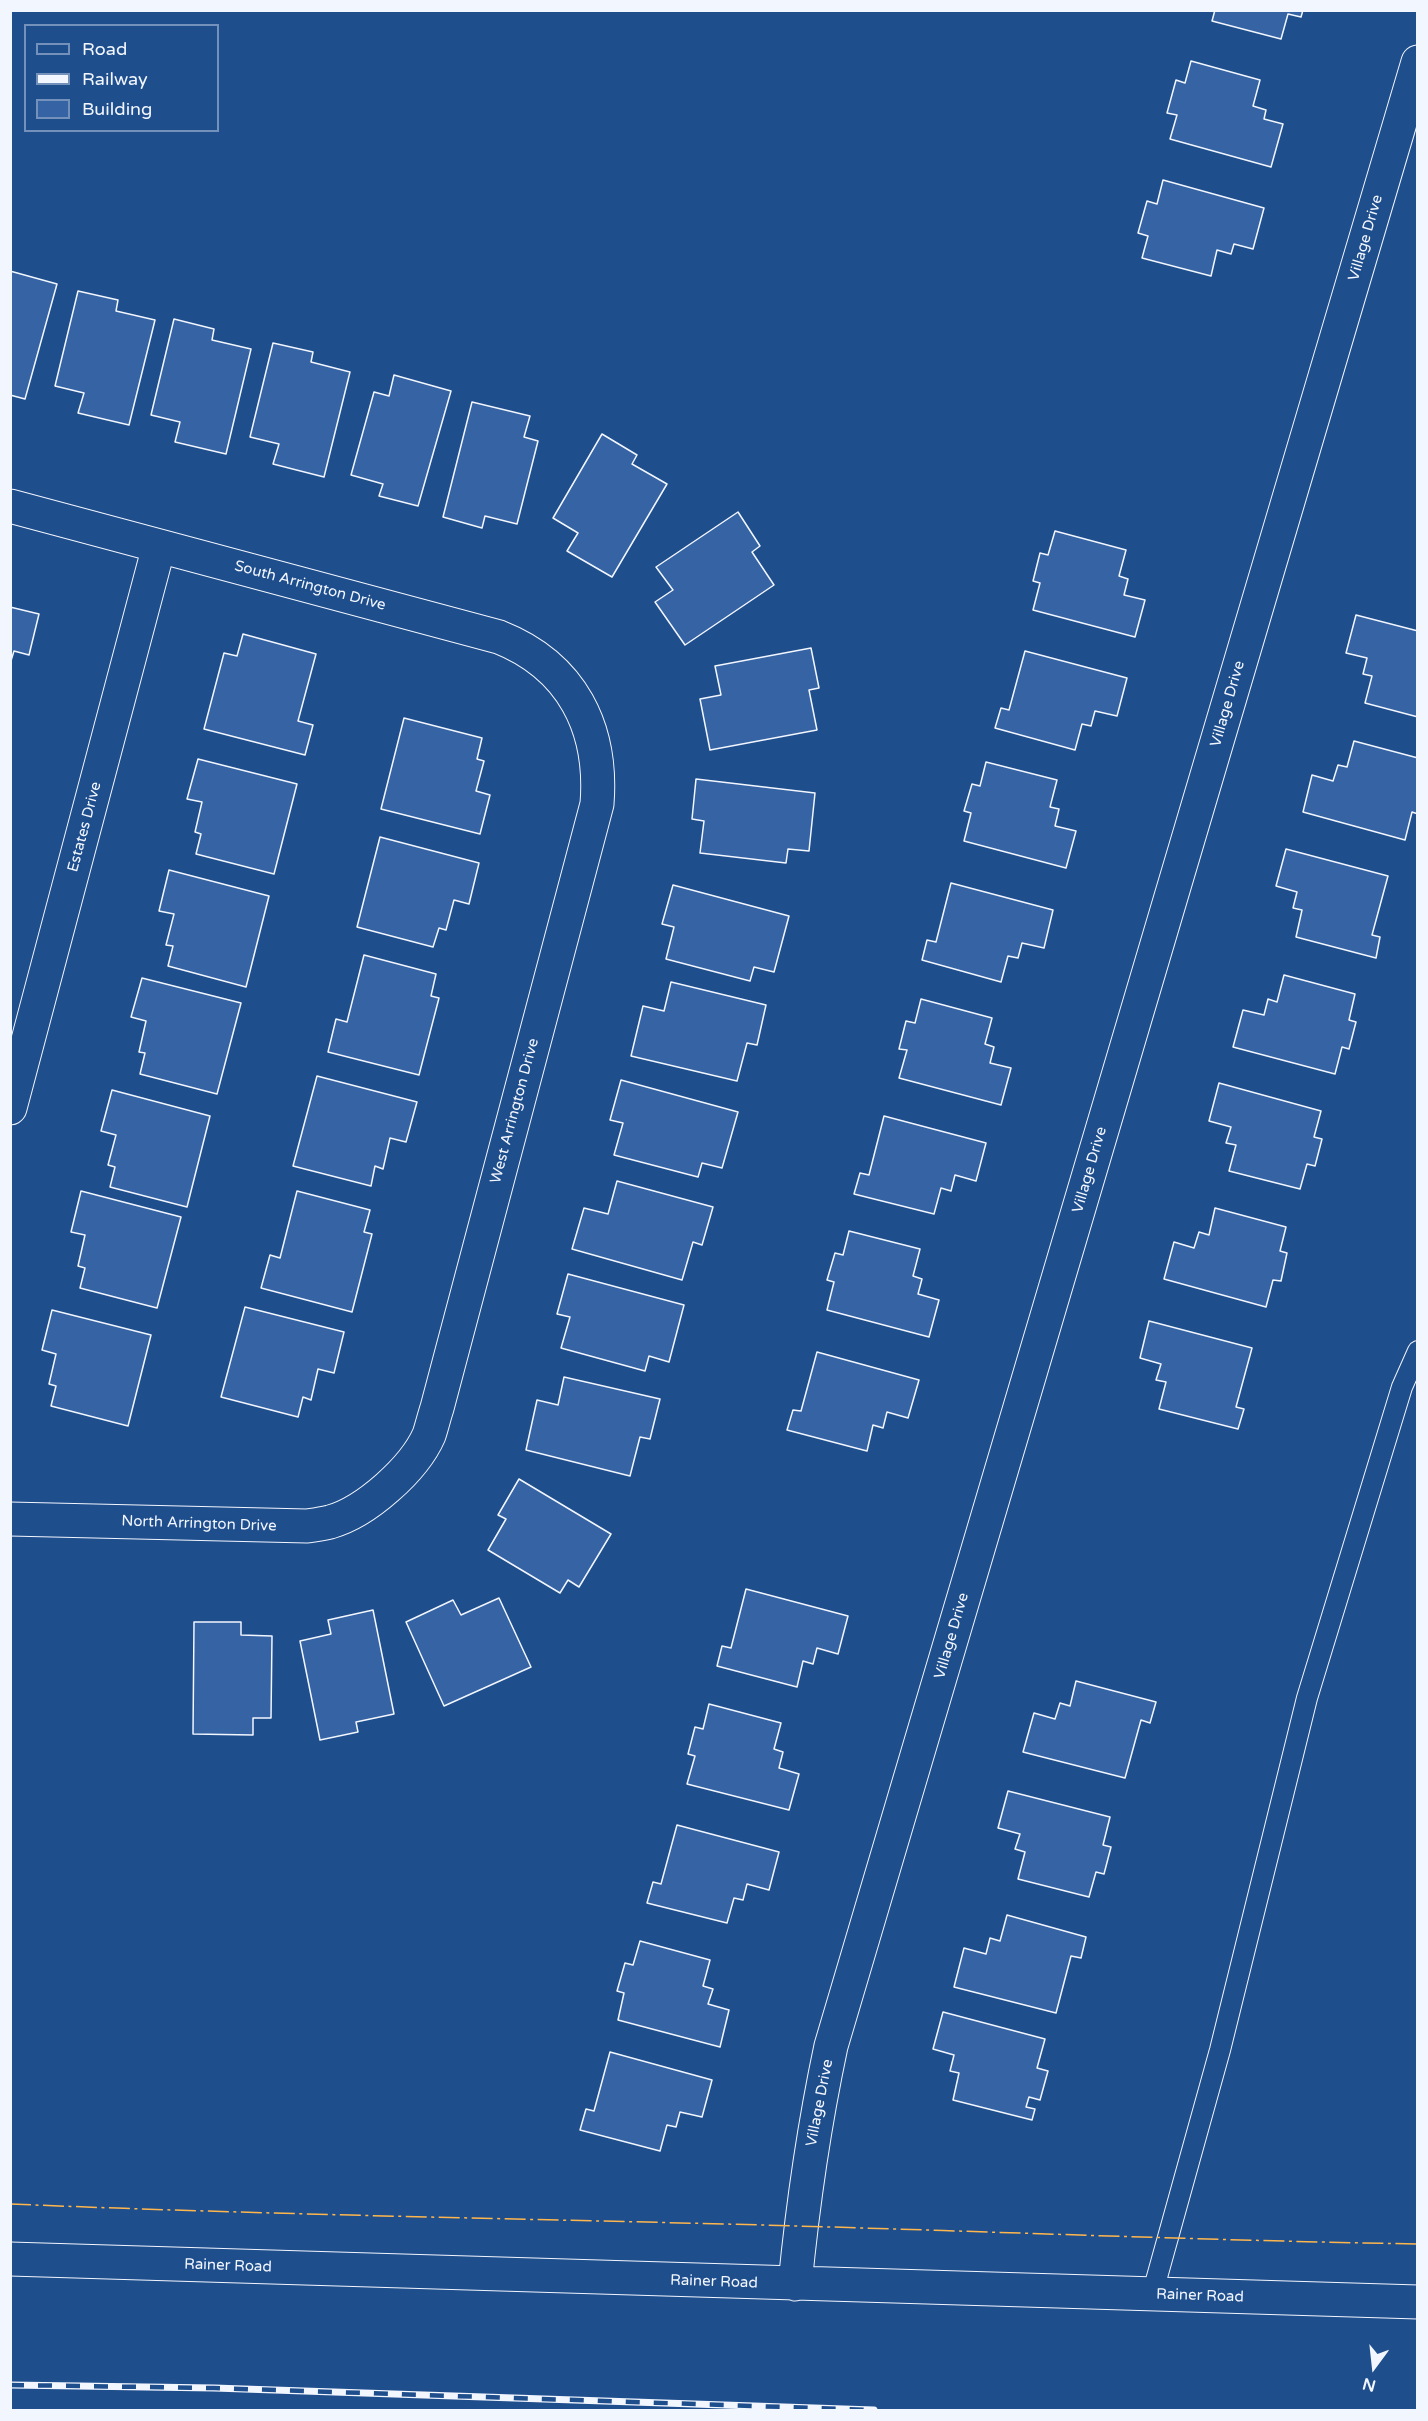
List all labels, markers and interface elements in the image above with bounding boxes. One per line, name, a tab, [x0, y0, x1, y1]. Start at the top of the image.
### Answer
legend	[24, 24, 219, 132]
text: Road	[82, 38, 127, 60]
text: Railway	[82, 68, 148, 90]
text: Building	[82, 98, 152, 120]
street label: Village Drive	[1345, 193, 1387, 283]
street label: South Arrington Drive	[232, 557, 388, 615]
street label: Village Drive	[1207, 659, 1249, 749]
street label: Estates Drive	[64, 780, 106, 874]
street label: West Arrington Drive	[487, 1037, 543, 1185]
street label: Village Drive	[1069, 1125, 1111, 1215]
street label: North Arrington Drive	[121, 1512, 277, 1536]
street label: Village Drive	[931, 1591, 973, 1681]
street label: Village Drive	[803, 2058, 837, 2148]
street label: Rainer Road	[184, 2255, 272, 2277]
street label: Rainer Road	[670, 2271, 758, 2293]
street label: Rainer Road	[1156, 2285, 1244, 2307]
north arrow	[1344, 2337, 1404, 2397]
text: N	[1361, 2373, 1378, 2396]

